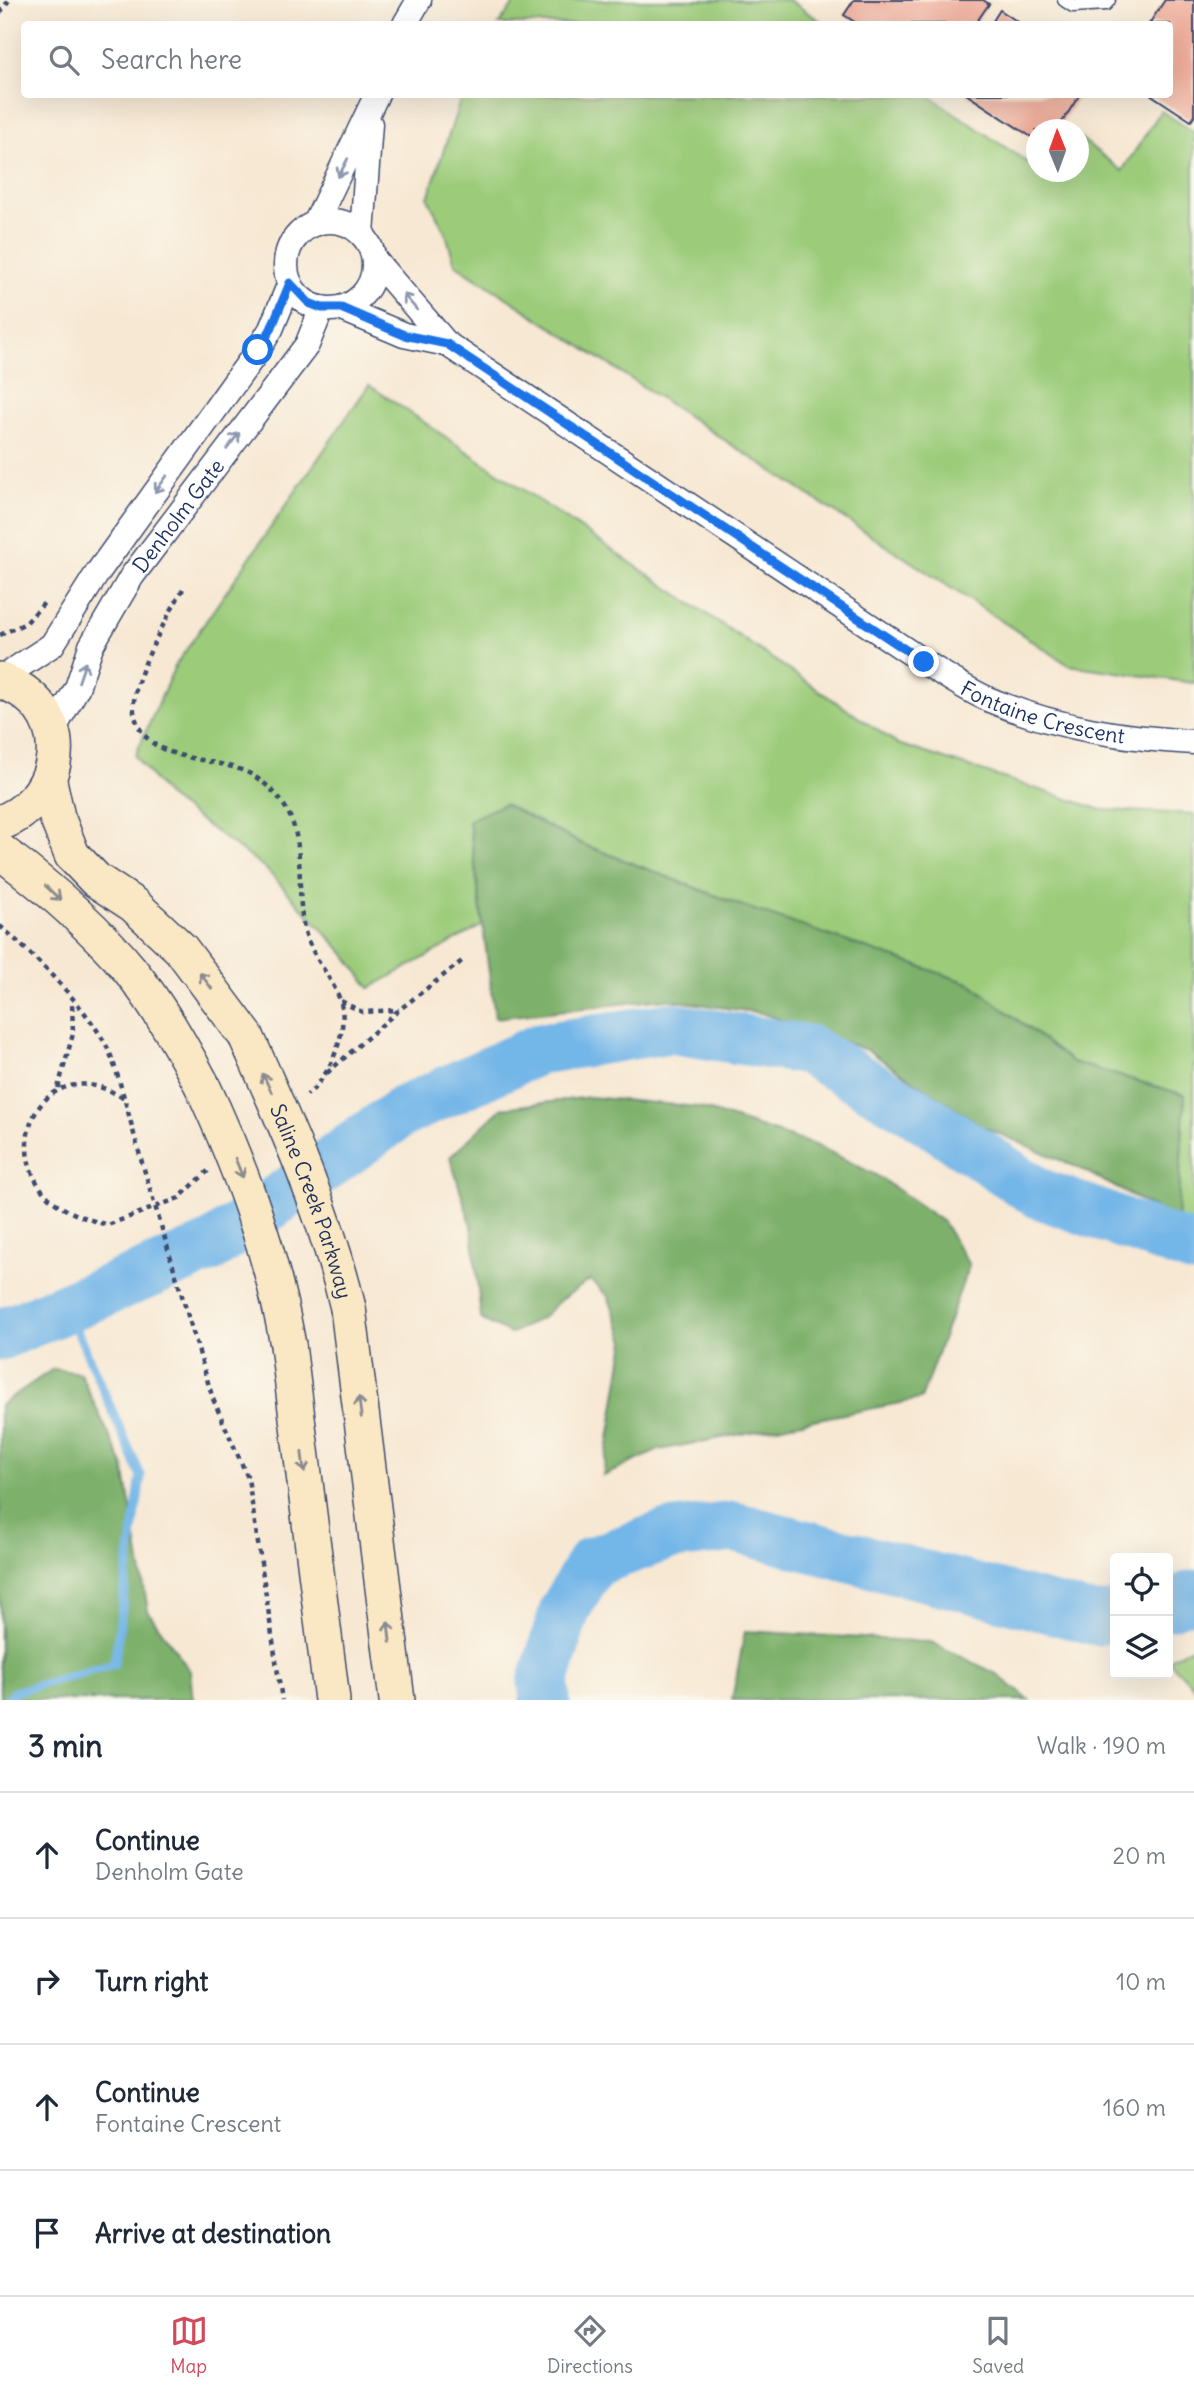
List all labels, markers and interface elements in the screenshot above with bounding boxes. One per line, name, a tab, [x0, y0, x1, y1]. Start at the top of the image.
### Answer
search box	[21, 21, 1173, 98]
icon: search	[45, 41, 83, 79]
text: Search here	[101, 43, 242, 76]
north arrow	[1026, 119, 1089, 182]
one-way arrow	[336, 157, 350, 178]
one-way arrow	[402, 293, 418, 311]
route start	[242, 334, 273, 365]
one-way arrow	[226, 433, 241, 451]
street label: Denholm Gate	[126, 453, 230, 578]
one-way arrow	[154, 474, 168, 493]
route end	[908, 646, 939, 677]
one-way arrow	[77, 661, 90, 683]
street label: Fontaine Crescent	[956, 674, 1126, 749]
one-way arrow	[44, 885, 61, 902]
one-way arrow	[198, 972, 213, 991]
one-way arrow	[260, 1073, 274, 1094]
street label: Saline Creek Parkway	[264, 1099, 359, 1301]
one-way arrow	[233, 1157, 246, 1179]
one-way arrow	[354, 1396, 367, 1418]
one-way arrow	[296, 1450, 309, 1473]
map controls	[1110, 1553, 1173, 1679]
button: locate	[1110, 1553, 1173, 1616]
button: layers	[1110, 1616, 1173, 1679]
one-way arrow	[382, 1621, 395, 1644]
text: 3 min	[28, 1727, 103, 1765]
text: Walk · 190 m	[1037, 1731, 1166, 1760]
text: Continue	[95, 1824, 200, 1857]
icon: ahead	[28, 1836, 66, 1874]
text: 20 m	[1113, 1841, 1166, 1870]
text: Denholm Gate	[95, 1857, 244, 1886]
icon: right	[28, 1962, 66, 2000]
text: Turn right	[95, 1965, 208, 1998]
text: 10 m	[1116, 1967, 1166, 1996]
text: Continue	[95, 2076, 200, 2109]
icon: ahead	[28, 2088, 66, 2126]
text: 160 m	[1103, 2093, 1166, 2122]
text: Fontaine Crescent	[95, 2109, 281, 2138]
icon: arrive	[28, 2214, 66, 2252]
text: Arrive at destination	[95, 2217, 331, 2250]
tab: Map	[170, 2312, 208, 2378]
tab: Directions	[547, 2312, 633, 2378]
tab: Saved	[972, 2312, 1024, 2378]

